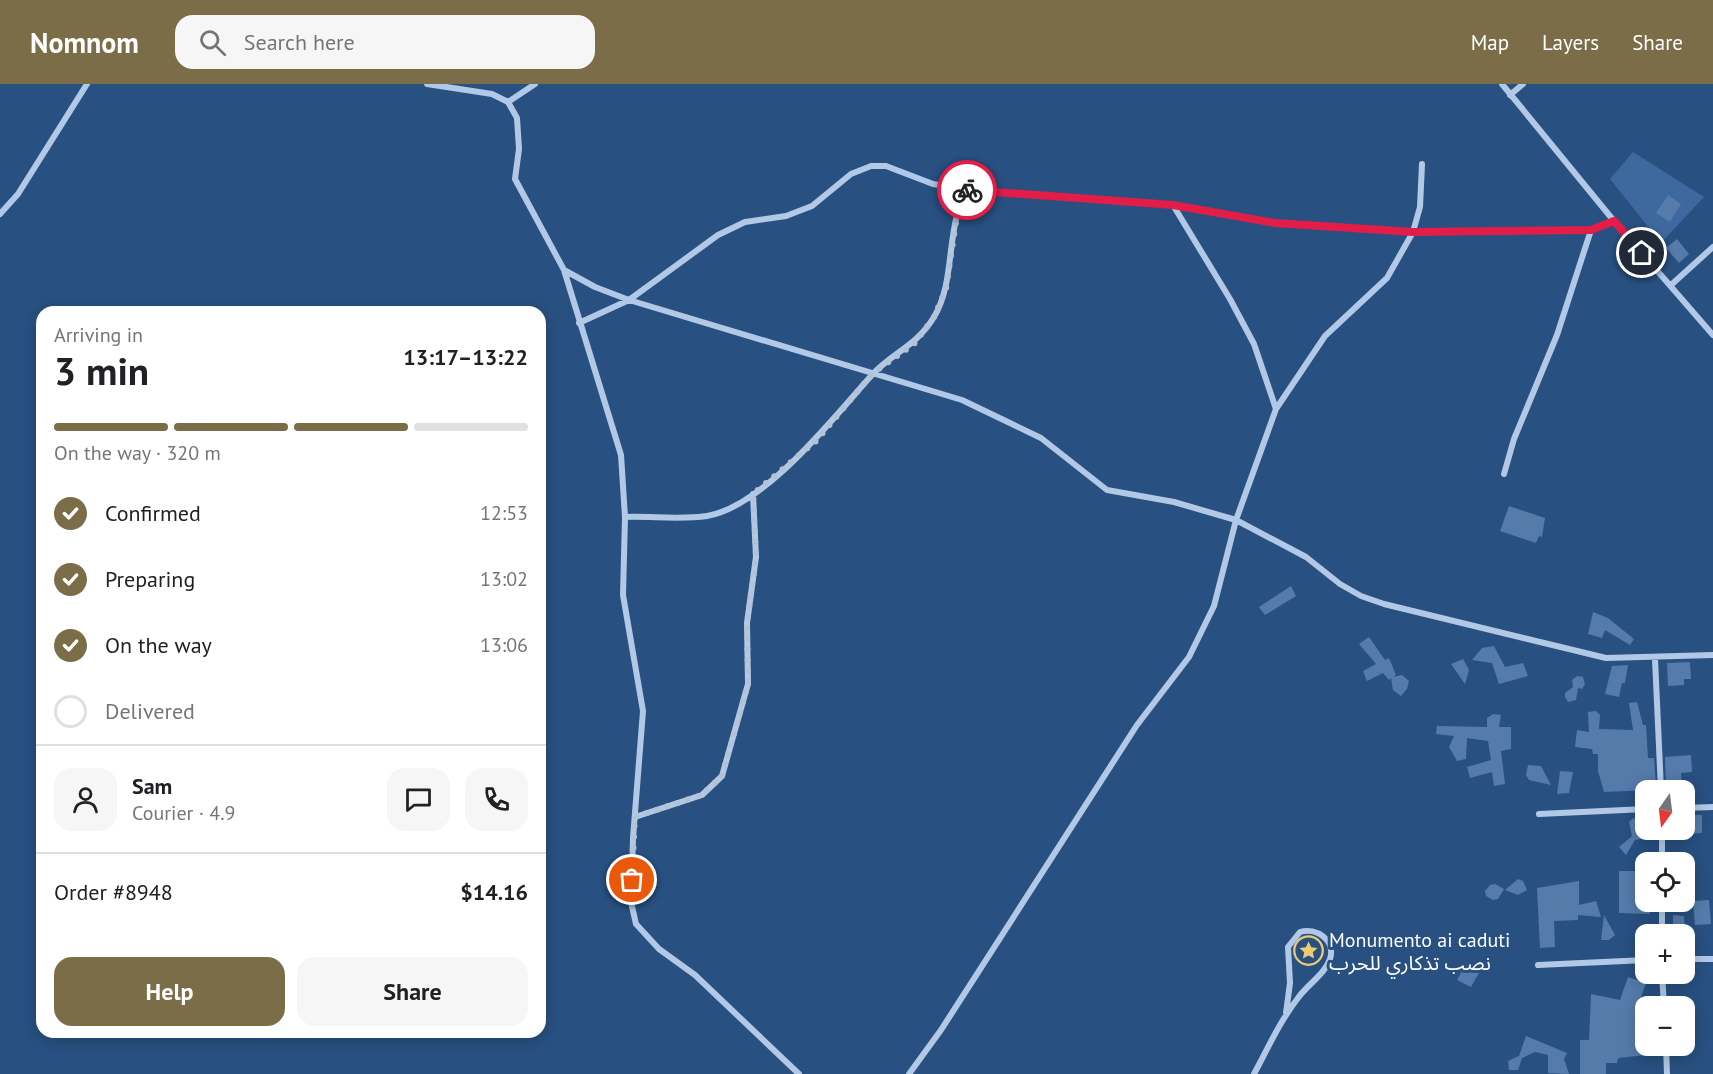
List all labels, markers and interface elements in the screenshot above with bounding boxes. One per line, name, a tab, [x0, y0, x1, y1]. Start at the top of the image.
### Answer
search box	[175, 15, 595, 69]
text: Nomnom	[30, 24, 139, 61]
icon: search	[196, 26, 229, 59]
text: Search here	[244, 28, 355, 56]
text: Map	[1471, 29, 1509, 56]
text: Layers	[1542, 29, 1599, 56]
text: Share	[1632, 29, 1683, 56]
courier	[937, 160, 997, 220]
icon: bike	[951, 174, 984, 207]
pin	[1616, 227, 1667, 278]
icon: home	[1625, 236, 1658, 269]
text: Arriving in	[54, 322, 143, 348]
text: 13:17–13:22	[403, 343, 528, 371]
text: 3 min	[54, 345, 149, 396]
text: On the way · 320 m	[54, 440, 221, 466]
icon: check	[54, 497, 87, 530]
text: Confirmed	[105, 499, 201, 527]
text: 12:53	[480, 500, 528, 526]
icon: check	[54, 563, 87, 596]
text: Preparing	[105, 565, 195, 593]
text: 13:02	[480, 566, 528, 592]
icon: check	[54, 629, 87, 662]
text: On the way	[105, 631, 212, 659]
text: 13:06	[480, 632, 528, 658]
text: Delivered	[105, 697, 195, 725]
button: person	[54, 768, 117, 831]
button: chat	[387, 768, 450, 831]
button: phone	[465, 768, 528, 831]
text: Sam	[132, 772, 172, 800]
north arrow	[1635, 780, 1695, 840]
map controls	[1635, 780, 1695, 1056]
text: Courier · 4.9	[132, 800, 235, 826]
button: locate	[1635, 852, 1695, 912]
pin	[606, 854, 657, 905]
icon: bag	[615, 863, 648, 896]
text: Order #8948	[54, 878, 173, 906]
text: $14.16	[460, 878, 528, 906]
button: +	[1635, 924, 1695, 984]
place label: Monumento ai caduti نصب تذكاري للحرب	[1329, 927, 1510, 979]
place icon: Monumento ai caduti نصب تذكاري للحرب	[1292, 935, 1324, 967]
button: Help	[54, 957, 285, 1026]
button: Share	[297, 957, 528, 1026]
button: −	[1635, 996, 1695, 1056]

